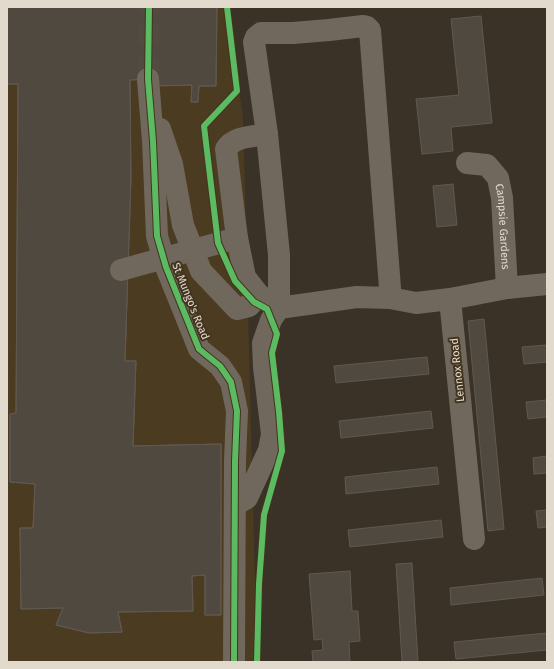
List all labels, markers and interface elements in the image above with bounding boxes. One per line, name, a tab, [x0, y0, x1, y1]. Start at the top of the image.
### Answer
street label: Campsie Gardens	[492, 182, 512, 270]
street label: St Mungo's Road	[169, 261, 212, 342]
street label: Lennox Road	[448, 337, 467, 402]

